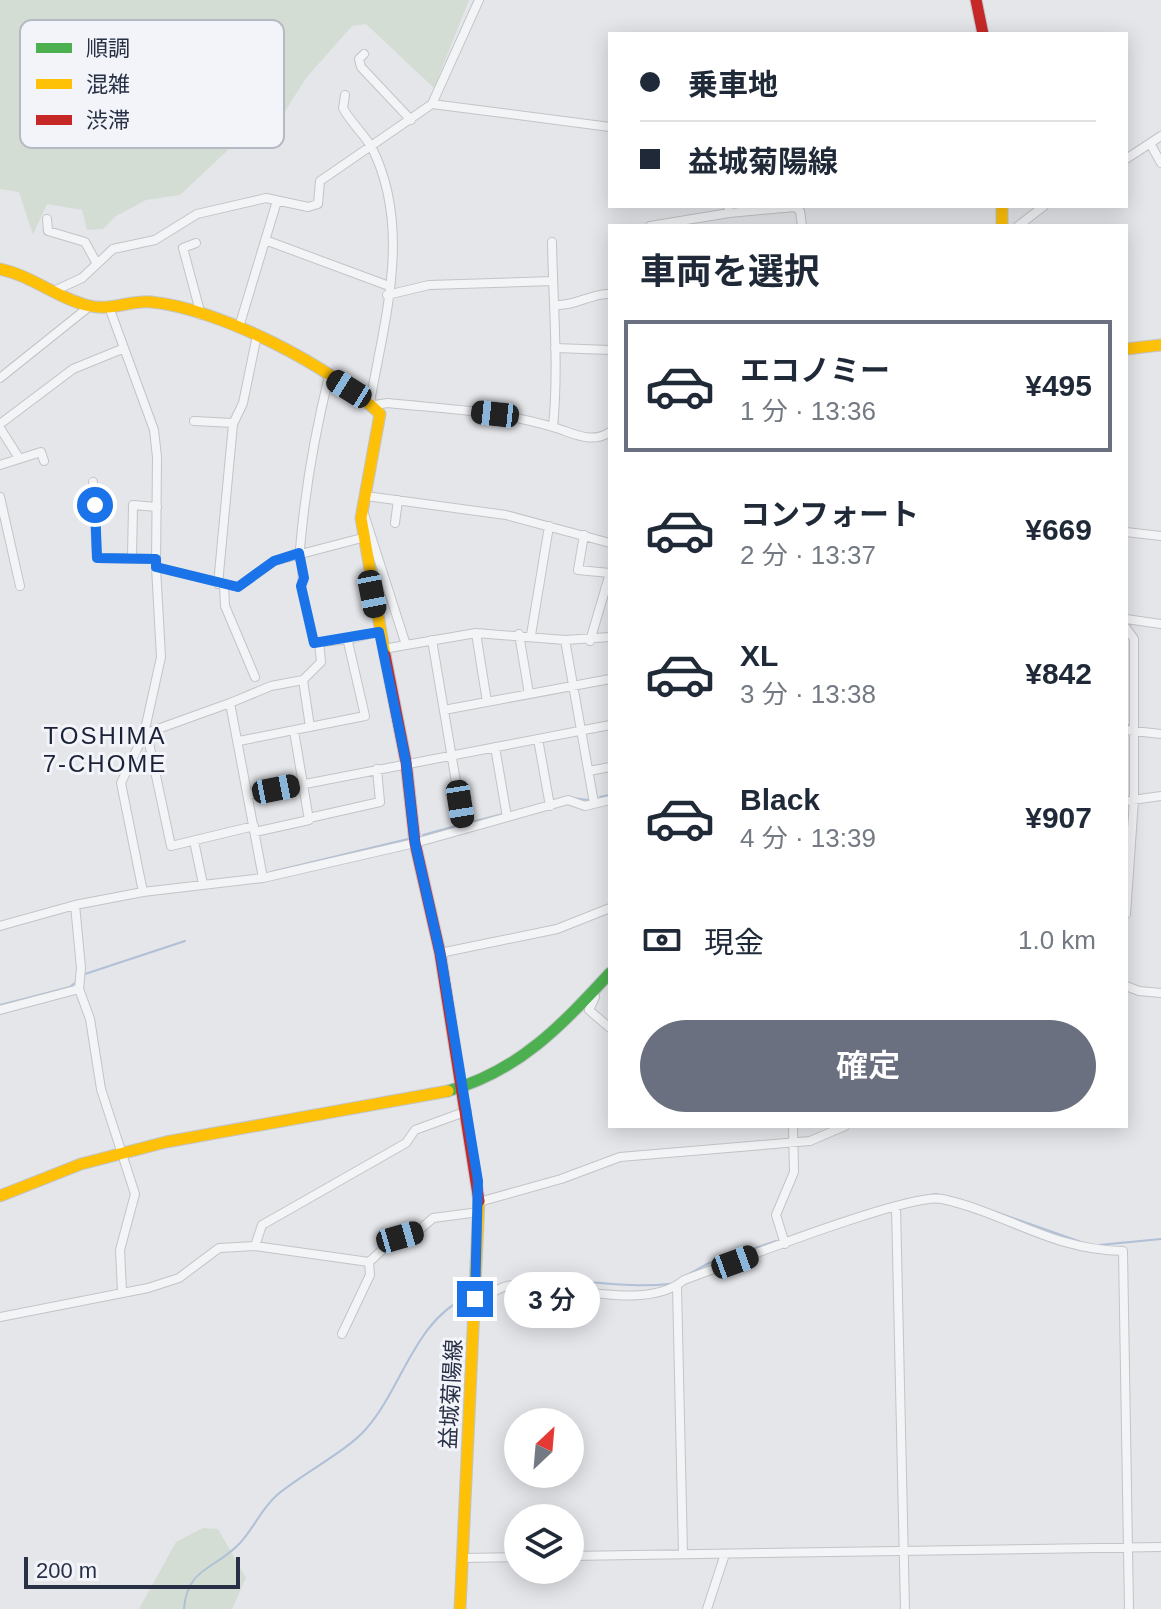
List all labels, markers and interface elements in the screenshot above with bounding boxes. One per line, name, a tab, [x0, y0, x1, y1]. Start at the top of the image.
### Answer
legend	[20, 20, 284, 148]
text: 順調	[86, 36, 130, 61]
text: 乗車地	[688, 68, 778, 101]
text: 混雑	[86, 72, 130, 97]
text: 渋滞	[86, 108, 130, 133]
text: 益城菊陽線	[688, 145, 838, 178]
text: 車両を選択	[640, 251, 820, 292]
icon: car	[644, 350, 716, 422]
text: エコノミー	[740, 354, 890, 387]
car	[322, 366, 376, 412]
text: ¥495	[1025, 369, 1092, 402]
text: 1 分 · 13:36	[740, 396, 876, 426]
car	[470, 400, 520, 428]
route start	[77, 487, 113, 523]
icon: car	[644, 494, 716, 566]
text: コンフォート	[740, 498, 919, 531]
text: ¥669	[1025, 513, 1092, 546]
text: 2 分 · 13:37	[740, 540, 876, 570]
car	[356, 568, 388, 620]
icon: car	[644, 638, 716, 710]
text: XL	[740, 639, 778, 672]
text: ¥842	[1025, 657, 1092, 690]
text: 3 分 · 13:38	[740, 679, 876, 709]
district label: TOSHIMA 7-CHOME	[43, 722, 167, 777]
car	[250, 773, 302, 805]
car	[444, 778, 476, 830]
icon: car	[644, 782, 716, 854]
text: Black	[740, 783, 820, 816]
text: ¥907	[1025, 801, 1092, 834]
text: 4 分 · 13:39	[740, 823, 876, 853]
icon: cash	[640, 918, 684, 962]
text: 1.0 km	[1018, 925, 1096, 955]
text: 現金	[704, 926, 764, 959]
button: 確定	[640, 1020, 1096, 1112]
car	[374, 1219, 426, 1255]
car	[708, 1243, 762, 1281]
callout: 3 分	[503, 1271, 599, 1327]
route end	[457, 1281, 493, 1317]
text: 3 分	[528, 1285, 576, 1315]
street label: 益城菊陽線	[436, 1338, 466, 1450]
north arrow	[504, 1408, 584, 1488]
map controls	[504, 1408, 584, 1584]
button: layers	[504, 1504, 584, 1584]
scale bar	[24, 1553, 240, 1589]
text: 200 m	[36, 1558, 97, 1583]

